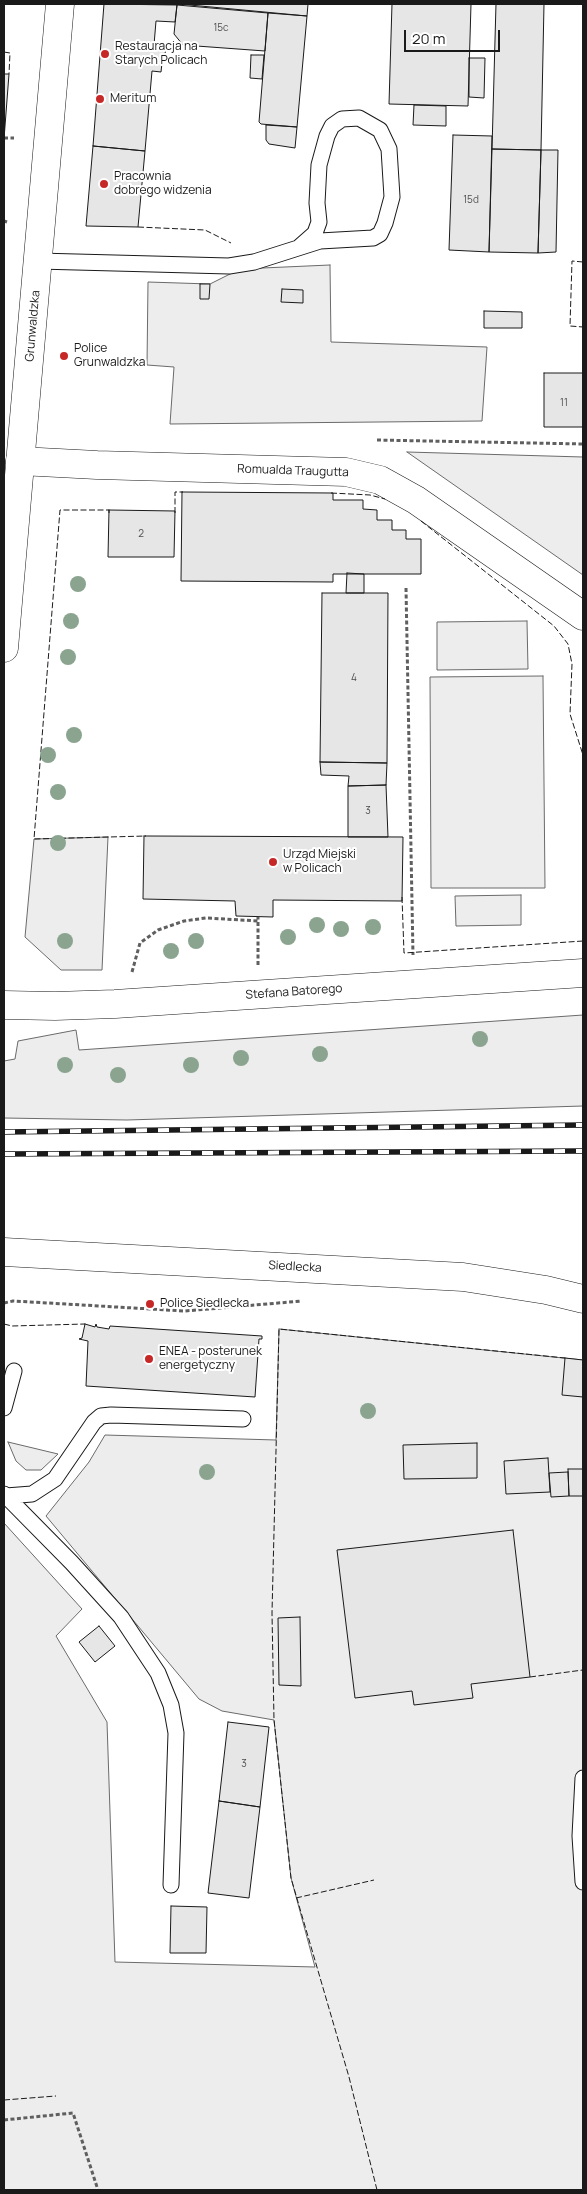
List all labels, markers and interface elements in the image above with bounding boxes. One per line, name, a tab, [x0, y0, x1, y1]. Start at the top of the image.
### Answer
scale bar	[407, 20, 503, 52]
house number: 15c	[213, 22, 229, 34]
text: 20 m	[412, 28, 445, 49]
place label: Restauracja na Starych Policach	[115, 40, 207, 68]
marker: Restauracja na Starych Policach	[99, 48, 111, 60]
place label: Meritum	[110, 92, 156, 106]
marker: Meritum	[94, 93, 106, 105]
place label: Pracownia dobrego widzenia	[114, 170, 212, 198]
marker: Pracownia dobrego widzenia	[98, 178, 110, 190]
house number: 15d	[463, 194, 479, 206]
street label: Grunwaldzka	[23, 290, 43, 362]
place label: Police Grunwaldzka	[74, 342, 145, 370]
marker: Police Grunwaldzka	[58, 350, 70, 362]
house number: 11	[560, 397, 568, 409]
street label: Romualda Traugutta	[237, 462, 349, 480]
house number: 2	[138, 528, 144, 540]
house number: 4	[351, 672, 357, 684]
house number: 3	[365, 805, 371, 817]
place label: Urząd Miejski w Policach	[283, 848, 356, 876]
marker: Urząd Miejski w Policach	[267, 856, 279, 868]
street label: Stefana Batorego	[245, 981, 343, 1003]
street label: Siedlecka	[268, 1258, 322, 1276]
place label: Police Siedlecka	[160, 1297, 249, 1311]
marker: Police Siedlecka	[144, 1298, 156, 1310]
place label: ENEA - posterunek energetyczny	[159, 1345, 262, 1373]
marker: ENEA - posterunek energetyczny	[143, 1353, 155, 1365]
house number: 3	[241, 1758, 247, 1770]

